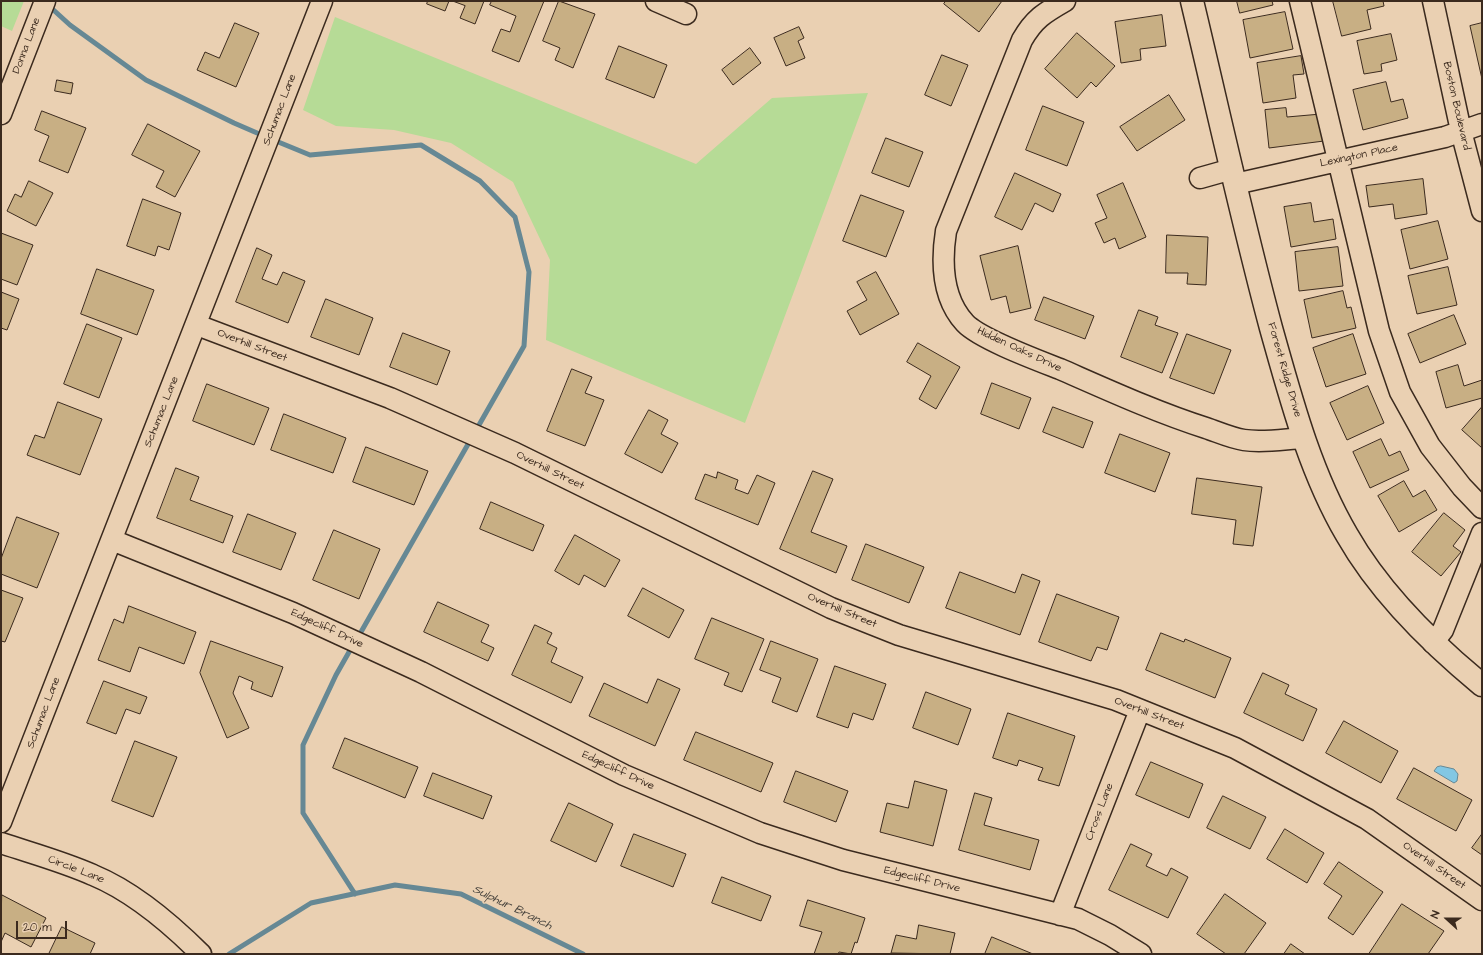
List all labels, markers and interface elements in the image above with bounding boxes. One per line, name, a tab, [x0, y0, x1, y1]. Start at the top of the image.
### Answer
street label: Donna Lane	[10, 16, 44, 76]
street label: Boston Boulevard	[1439, 60, 1473, 152]
street label: Schumac Lane	[260, 73, 300, 147]
street label: Lexington Place	[1319, 141, 1399, 171]
street label: Forest Ridge Drive	[1264, 321, 1304, 419]
street label: Hidden Oaks Drive	[975, 325, 1063, 375]
street label: Overhill Street	[215, 327, 289, 365]
street label: Schumac Lane	[142, 375, 182, 449]
street label: Overhill Street	[514, 449, 586, 493]
street label: Overhill Street	[805, 590, 879, 632]
street label: Edgecliff Drive	[289, 607, 365, 651]
street label: Schumac Lane	[24, 676, 64, 750]
street label: Overhill Street	[1112, 695, 1186, 733]
street label: Edgecliff Drive	[580, 749, 656, 793]
street label: Cross Lane	[1083, 782, 1117, 842]
street label: Overhill Street	[1400, 839, 1468, 893]
street label: Circle Lane	[46, 853, 106, 887]
street label: Edgecliff Drive	[883, 864, 961, 896]
water label: Sulphur Branch	[470, 883, 554, 933]
north arrow	[1427, 899, 1467, 939]
text: N	[1427, 909, 1444, 920]
scale bar	[18, 913, 69, 939]
text: 20 m	[23, 919, 52, 936]

